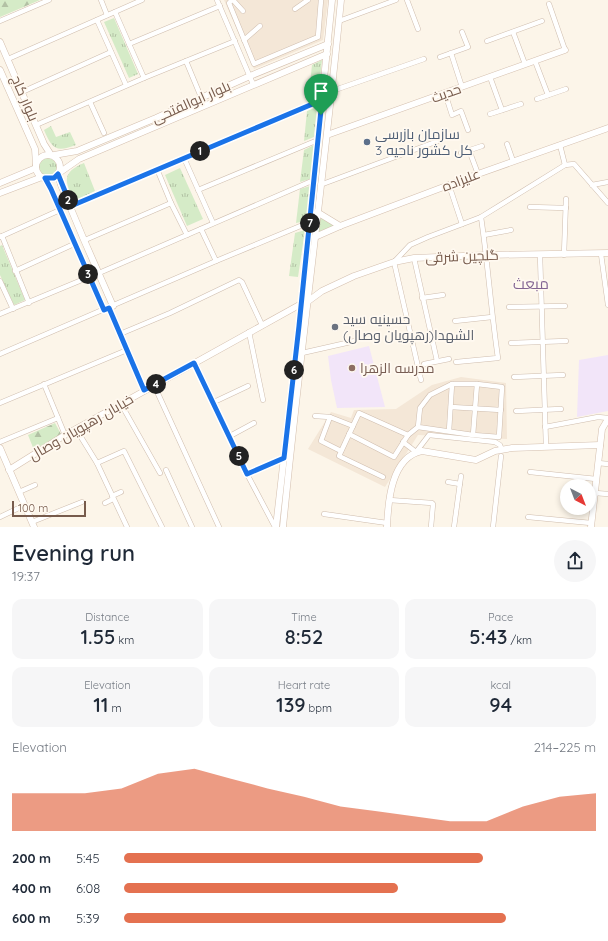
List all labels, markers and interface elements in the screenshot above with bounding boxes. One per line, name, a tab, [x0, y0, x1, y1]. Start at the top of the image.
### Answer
street label: بلوار کاج	[7, 72, 43, 124]
pin	[304, 74, 338, 115]
street label: بلوار ابوالفتحی	[149, 77, 233, 127]
street label: حدیث	[429, 79, 463, 107]
icon: arrive	[310, 80, 332, 102]
place label: سازمان بازرسی کل کشور ناحیه 3	[375, 125, 473, 159]
marker: سازمان بازرسی کل کشور ناحیه 3	[362, 137, 372, 147]
pin: 1	[190, 141, 210, 161]
text: 1	[198, 144, 202, 158]
street label: علیزاده	[439, 165, 483, 195]
pin: 2	[58, 190, 78, 210]
text: 2	[65, 193, 71, 207]
pin: 7	[300, 213, 320, 233]
text: 7	[307, 216, 313, 230]
street label: گلچین شرقی	[425, 246, 499, 267]
pin: 3	[78, 264, 98, 284]
text: 3	[85, 267, 91, 281]
district label: مبعث	[513, 274, 549, 293]
place label: حسینیه سید الشهدا(رهپویان وصال)	[343, 310, 474, 345]
marker: حسینیه سید الشهدا(رهپویان وصال)	[330, 322, 340, 332]
place label: مدرسه الزهرا	[360, 359, 435, 377]
pin: 6	[284, 360, 304, 380]
text: 6	[291, 363, 297, 377]
marker: مدرسه الزهرا	[347, 363, 357, 373]
pin: 4	[146, 374, 166, 394]
text: 4	[153, 377, 159, 391]
street label: خیابان رهپویان وصال	[26, 390, 137, 465]
pin: 5	[229, 446, 249, 466]
text: 5	[236, 449, 242, 463]
north arrow	[560, 479, 596, 515]
map controls	[560, 479, 596, 515]
scale bar	[12, 499, 86, 518]
text: 100 m	[18, 501, 48, 515]
text: Evening run	[12, 539, 135, 567]
button: share	[554, 540, 596, 582]
text: 19:37	[12, 568, 40, 584]
text: Distance	[85, 610, 129, 624]
text: Time	[291, 610, 317, 624]
text: Pace	[488, 610, 513, 624]
text: 1.55	[80, 624, 115, 649]
text: 8:52	[285, 624, 323, 649]
text: 5:43	[469, 624, 507, 649]
text: km	[115, 633, 134, 647]
text: /km	[507, 633, 532, 647]
text: Elevation	[84, 678, 131, 692]
text: Heart rate	[278, 678, 330, 692]
text: kcal	[490, 678, 511, 692]
text: 11	[93, 692, 108, 717]
text: 139	[276, 692, 306, 717]
text: 94	[489, 692, 512, 717]
text: m	[108, 701, 122, 715]
text: bpm	[306, 701, 332, 715]
text: Elevation	[12, 739, 67, 755]
text: 214–225 m	[534, 739, 596, 755]
text: 200 m	[12, 850, 51, 866]
text: 5:45	[76, 850, 100, 866]
text: 400 m	[12, 880, 51, 896]
text: 6:08	[76, 880, 100, 896]
text: 600 m	[12, 910, 51, 926]
text: 5:39	[76, 910, 100, 926]

